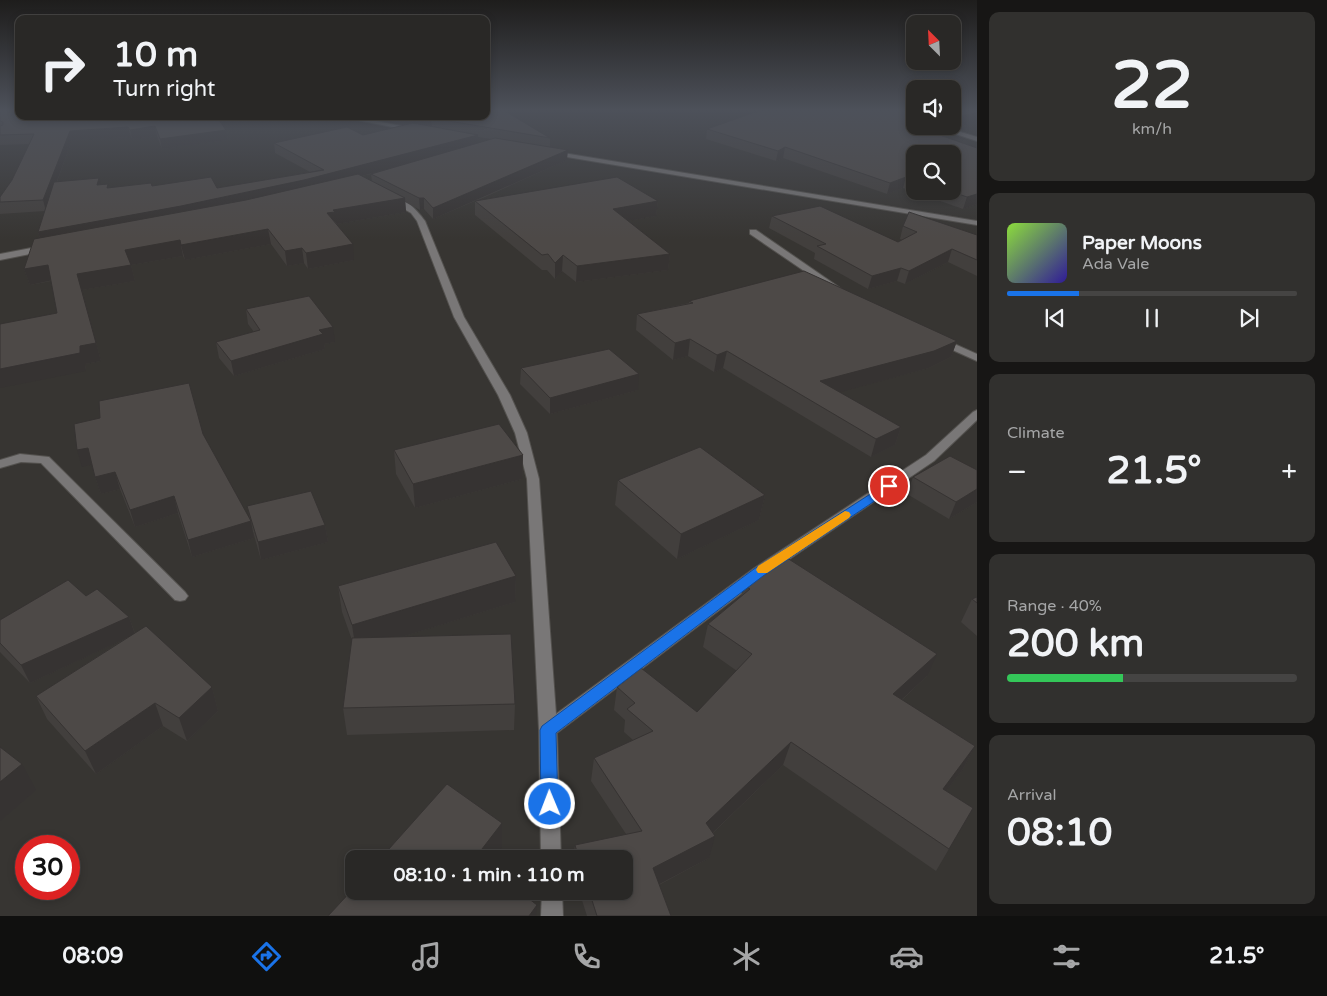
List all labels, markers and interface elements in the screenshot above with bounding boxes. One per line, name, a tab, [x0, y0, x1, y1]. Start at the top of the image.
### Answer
north arrow	[906, 15, 961, 70]
map controls	[906, 15, 961, 200]
text: 10 m	[113, 34, 198, 76]
icon: right	[30, 35, 95, 100]
text: 22	[1111, 47, 1193, 126]
text: Turn right	[113, 76, 215, 102]
button: sound	[906, 80, 961, 135]
text: km/h	[1132, 119, 1172, 139]
button: search	[906, 145, 961, 200]
text: Paper Moons	[1082, 232, 1202, 254]
text: Ada Vale	[1082, 254, 1149, 274]
icon: previous	[1041, 304, 1069, 332]
icon: pause	[1138, 304, 1166, 332]
icon: next	[1235, 304, 1263, 332]
text: Climate	[1007, 423, 1065, 443]
text: 21.5°	[1107, 448, 1202, 494]
text: −	[1007, 455, 1027, 489]
text: +	[1281, 455, 1297, 489]
pin	[868, 465, 910, 507]
icon: arrive	[875, 472, 903, 500]
text: Range · 40%	[1007, 596, 1102, 616]
text: 200 km	[1007, 621, 1144, 667]
position arrow	[523, 777, 575, 829]
text: Arrival	[1007, 785, 1056, 805]
text: 08:10	[1007, 810, 1112, 856]
speed limit sign: 30	[15, 835, 80, 900]
text: 08:10 · 1 min · 110 m	[393, 864, 585, 886]
icon: directions	[249, 939, 284, 974]
icon: music	[409, 939, 444, 974]
icon: phone	[569, 939, 604, 974]
icon: climate	[729, 939, 764, 974]
icon: car	[889, 939, 924, 974]
icon: filters	[1049, 939, 1084, 974]
text: 08:09	[63, 943, 124, 969]
text: 21.5°	[1209, 943, 1264, 969]

